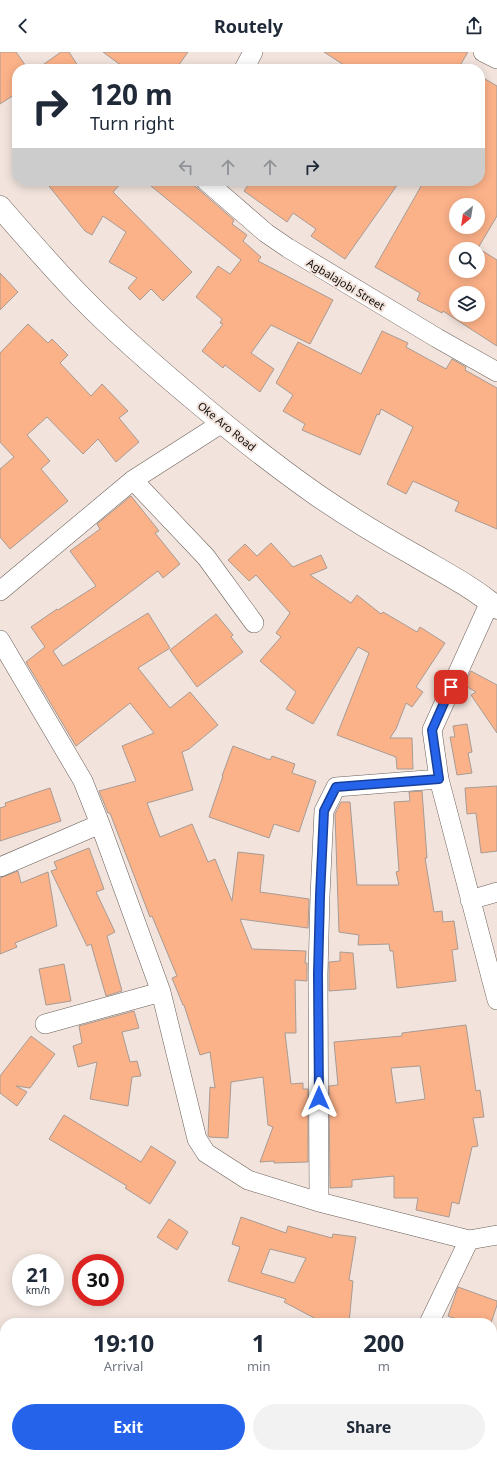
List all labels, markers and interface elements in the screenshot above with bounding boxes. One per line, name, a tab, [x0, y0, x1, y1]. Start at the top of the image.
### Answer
text: Routely	[214, 14, 283, 38]
icon: back	[12, 15, 34, 37]
icon: share	[463, 15, 485, 37]
text: 120 m	[90, 75, 173, 113]
icon: right	[24, 80, 76, 132]
text: Turn right	[90, 111, 174, 135]
icon: left	[175, 156, 197, 178]
icon: ahead	[217, 156, 239, 178]
icon: ahead	[259, 156, 281, 178]
icon: right	[301, 156, 323, 178]
north arrow	[449, 198, 485, 234]
map controls	[449, 198, 485, 322]
button: search	[449, 242, 485, 278]
street label: Agbalajobi Street	[304, 255, 388, 313]
button: layers	[449, 286, 485, 322]
street label: Oke Aro Road	[195, 398, 259, 454]
pin	[434, 670, 468, 704]
icon: arrive	[440, 676, 462, 698]
position arrow	[298, 1077, 340, 1119]
speed limit sign: 30	[72, 1254, 124, 1306]
text: 21	[27, 1261, 49, 1288]
text: km/h	[26, 1283, 50, 1297]
text: 19:10	[93, 1326, 154, 1359]
text: 1	[252, 1326, 266, 1359]
text: 200	[363, 1326, 404, 1359]
text: Arrival	[104, 1357, 143, 1375]
text: min	[247, 1357, 270, 1375]
text: m	[378, 1357, 390, 1375]
button: Exit	[12, 1404, 245, 1450]
button: Share	[253, 1404, 485, 1450]

